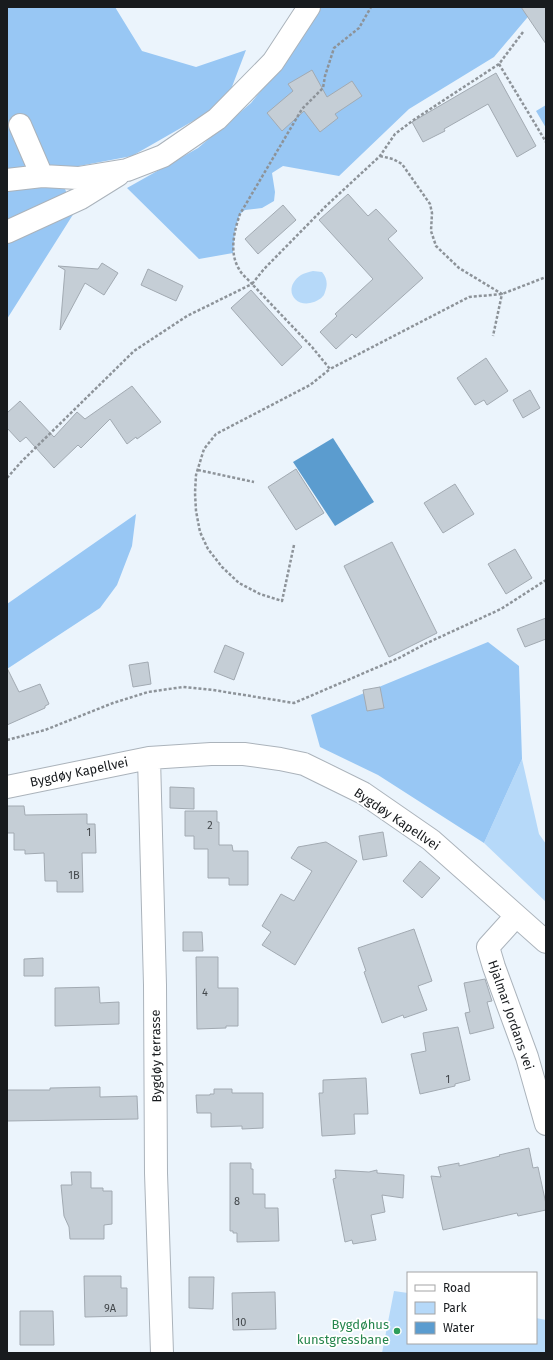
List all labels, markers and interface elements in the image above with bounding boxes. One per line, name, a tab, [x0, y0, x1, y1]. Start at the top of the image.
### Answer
street label: Bygdøy Kapellvei	[29, 754, 129, 790]
street label: Bygdøy Kapellvei	[351, 785, 443, 853]
house number: 2	[207, 819, 213, 832]
house number: 1	[87, 826, 91, 839]
house number: 1B	[68, 869, 80, 882]
street label: Hjalmar Jordans vei	[485, 958, 537, 1072]
house number: 4	[202, 986, 208, 999]
street label: Bygdøy terrasse	[148, 1009, 164, 1103]
house number: 1	[446, 1073, 450, 1086]
house number: 8	[234, 1195, 240, 1208]
legend	[407, 1272, 537, 1344]
text: Road	[443, 1281, 471, 1295]
text: Park	[443, 1301, 467, 1315]
house number: 9A	[104, 1302, 117, 1315]
house number: 10	[236, 1316, 246, 1329]
place label: Bygdøhus kunstgressbane	[297, 1317, 389, 1347]
text: Water	[443, 1321, 475, 1335]
marker: Bygdøhus kunstgressbane	[392, 1326, 402, 1336]

